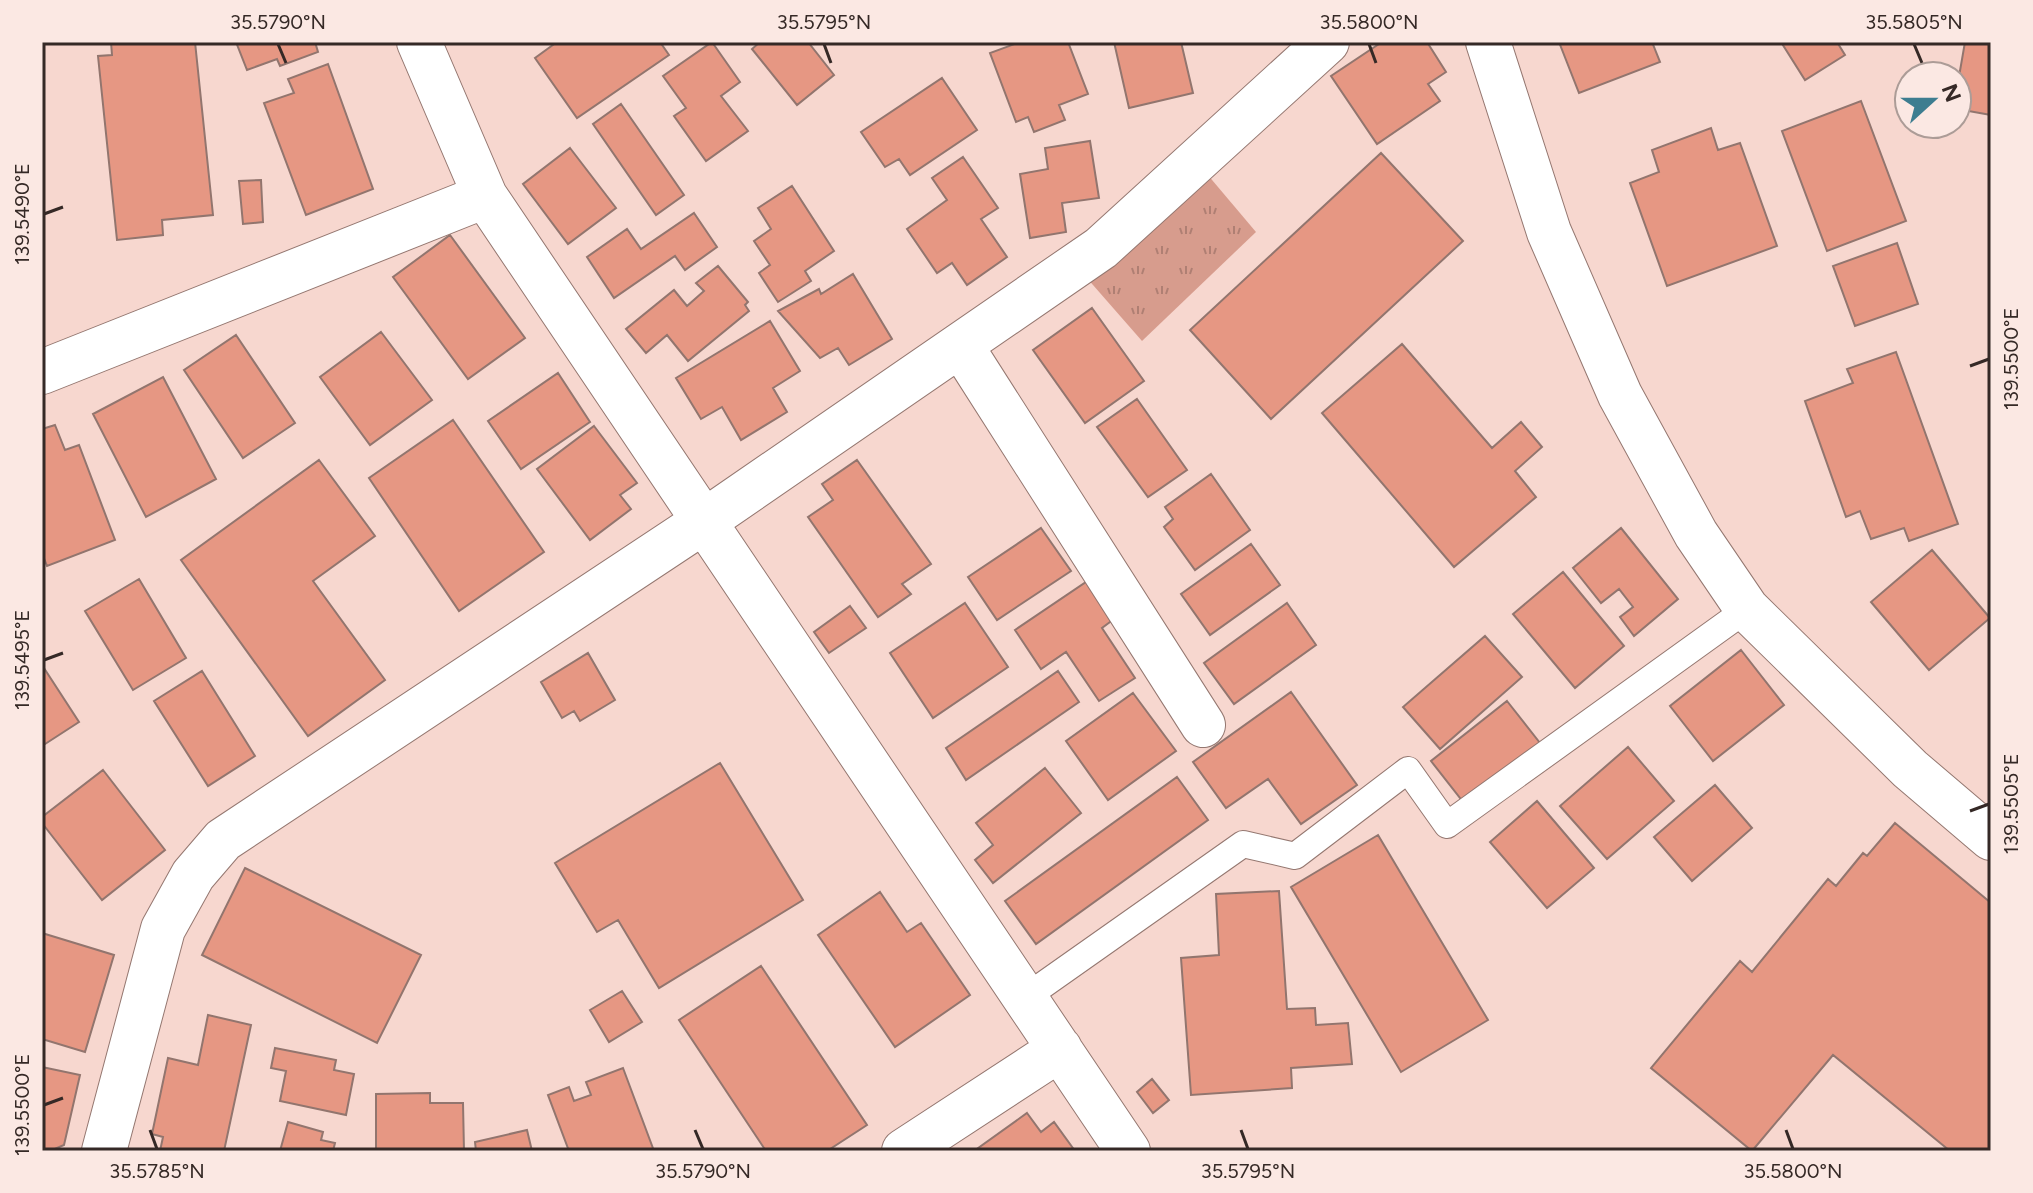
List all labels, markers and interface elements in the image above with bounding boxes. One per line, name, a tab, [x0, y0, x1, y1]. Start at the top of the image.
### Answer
text: 35.5790°N	[230, 10, 326, 34]
text: 35.5795°N	[777, 10, 871, 34]
text: 35.5800°N	[1320, 10, 1418, 34]
text: 35.5805°N	[1865, 10, 1963, 34]
north arrow	[1893, 60, 1973, 140]
text: N	[1936, 80, 1967, 106]
text: 139.5490°E	[10, 163, 34, 265]
text: 139.5500°E	[1999, 308, 2023, 410]
text: 139.5495°E	[10, 610, 34, 710]
text: 139.5505°E	[1999, 753, 2023, 855]
text: 139.5500°E	[10, 1054, 34, 1156]
text: 35.5785°N	[109, 1159, 205, 1183]
text: 35.5790°N	[655, 1159, 751, 1183]
text: 35.5795°N	[1201, 1159, 1295, 1183]
text: 35.5800°N	[1744, 1159, 1842, 1183]

